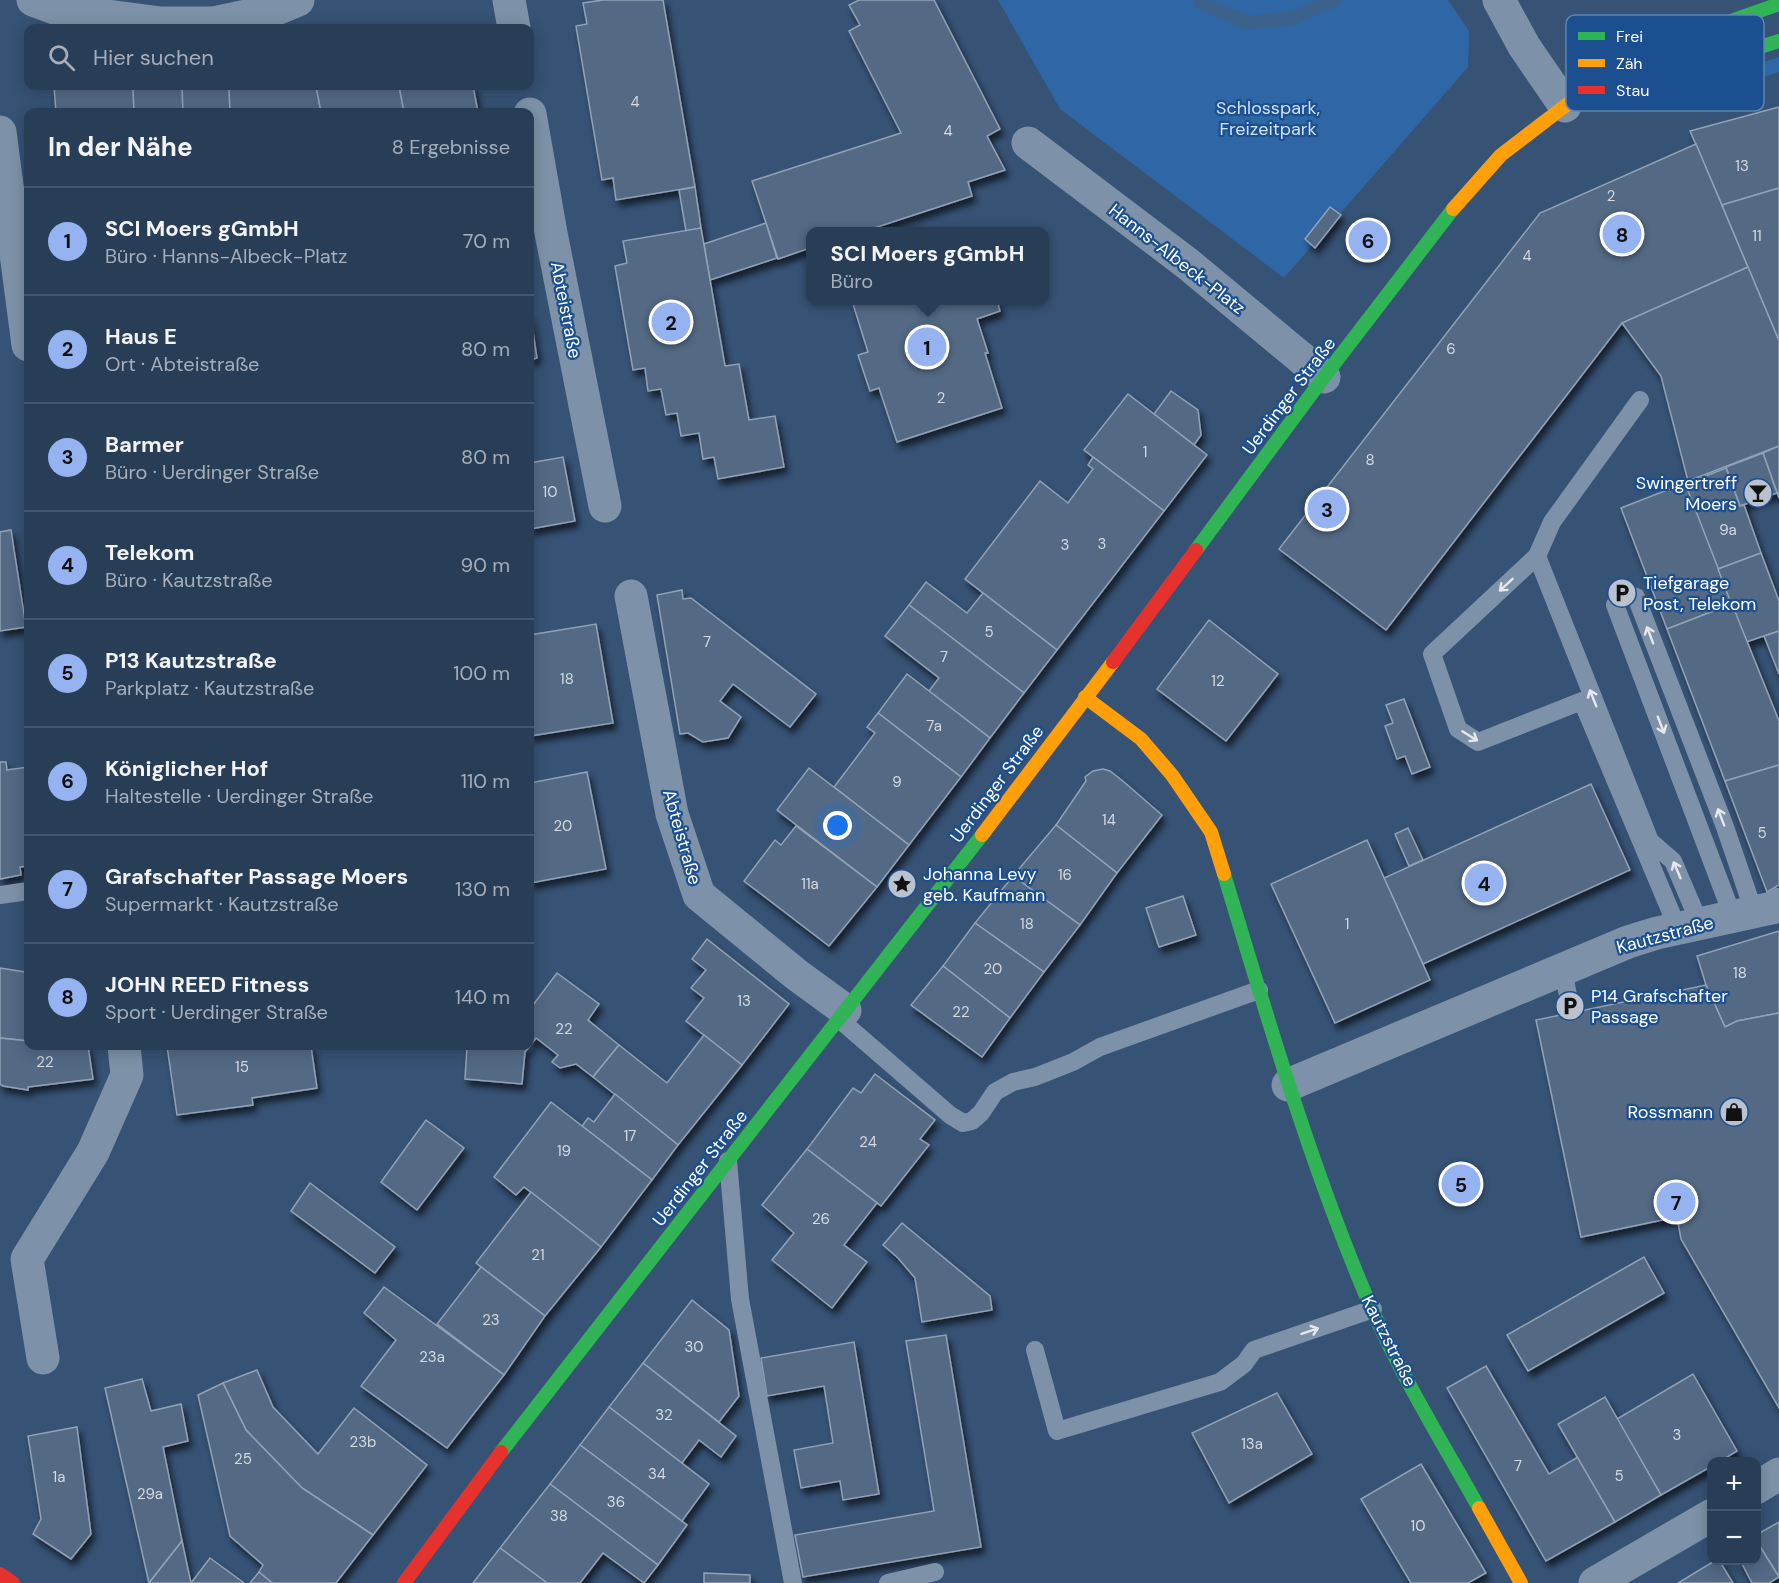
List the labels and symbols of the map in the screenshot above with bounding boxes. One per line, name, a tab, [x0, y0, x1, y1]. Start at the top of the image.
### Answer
legend	[1566, 15, 1764, 111]
text: Frei	[1616, 26, 1643, 47]
text: Zäh	[1616, 53, 1643, 74]
text: Stau	[1616, 80, 1649, 101]
house number: 4	[630, 92, 640, 112]
park label: Schlosspark, Freizeitpark	[1216, 96, 1320, 141]
house number: 4	[943, 121, 953, 141]
house number: 13	[1735, 156, 1749, 176]
house number: 2	[1607, 186, 1615, 206]
street label: Hanns-Albeck-Platz	[1104, 198, 1250, 320]
pin: 8	[1602, 212, 1642, 256]
pin: 6	[1348, 218, 1388, 262]
house number: 11	[1752, 226, 1762, 246]
house number: 4	[1522, 246, 1532, 266]
street label: Abteistraße	[545, 259, 587, 361]
pin: 2	[652, 300, 690, 344]
pin: 1	[908, 324, 946, 370]
street label: Uerdinger Straße	[1237, 332, 1341, 460]
house number: 6	[1446, 339, 1456, 359]
house number: 2	[937, 388, 945, 408]
house number: 1	[1143, 442, 1147, 462]
house number: 8	[1365, 450, 1375, 470]
place label: Swingertreff Moers	[1636, 471, 1737, 516]
bar icon: Swingertreff Moers	[1742, 477, 1774, 509]
house number: 10	[543, 482, 557, 502]
pin: 3	[1308, 486, 1346, 532]
house number: 9a	[1719, 520, 1737, 540]
house number: 3	[1098, 534, 1106, 554]
house number: 3	[1061, 535, 1069, 555]
place label: Tiefgarage Post, Telekom	[1643, 571, 1756, 616]
one-way arrow	[1499, 577, 1514, 591]
parking icon: Tiefgarage Post, Telekom	[1606, 577, 1638, 609]
house number: 5	[984, 622, 994, 642]
one-way arrow	[1644, 626, 1655, 645]
house number: 7	[703, 632, 711, 652]
house number: 7	[940, 647, 948, 667]
house number: 18	[560, 669, 574, 689]
house number: 12	[1211, 671, 1225, 691]
one-way arrow	[1587, 689, 1598, 708]
one-way arrow	[1656, 715, 1667, 734]
house number: 7a	[926, 716, 942, 736]
street label: Uerdinger Straße	[945, 720, 1049, 848]
one-way arrow	[1461, 731, 1478, 743]
house number: 9	[892, 772, 902, 792]
street label: Abteistraße	[657, 786, 707, 888]
one-way arrow	[1715, 808, 1726, 827]
house number: 14	[1102, 810, 1116, 830]
your location	[823, 811, 852, 840]
house number: 20	[554, 816, 572, 836]
house number: 5	[1757, 823, 1767, 843]
pin: 4	[1464, 860, 1504, 906]
place label: Johanna Levy geb. Kaufmann	[923, 862, 1045, 907]
one-way arrow	[1671, 862, 1682, 880]
house number: 16	[1058, 865, 1072, 885]
place icon: Johanna Levy geb. Kaufmann	[886, 868, 918, 900]
house number: 11a	[801, 874, 819, 894]
street label: Kautzstraße	[1614, 911, 1716, 959]
house number: 18	[1020, 914, 1034, 934]
house number: 1	[1345, 914, 1349, 934]
house number: 20	[984, 959, 1002, 979]
house number: 18	[1733, 963, 1747, 983]
place label: P14 Grafschafter Passage	[1591, 984, 1728, 1029]
parking icon: P14 Grafschafter Passage	[1554, 990, 1586, 1022]
house number: 13	[737, 991, 751, 1011]
house number: 22	[952, 1002, 970, 1022]
house number: 22	[555, 1019, 573, 1039]
house number: 22	[36, 1052, 54, 1072]
house number: 15	[235, 1057, 249, 1077]
shop icon: Rossmann	[1718, 1096, 1750, 1128]
place label: Rossmann	[1628, 1100, 1713, 1124]
street label: Uerdinger Straße	[647, 1105, 753, 1231]
house number: 17	[624, 1126, 636, 1146]
house number: 24	[859, 1132, 877, 1152]
house number: 19	[557, 1141, 571, 1161]
pin: 5	[1442, 1162, 1480, 1206]
pin: 7	[1656, 1180, 1696, 1224]
house number: 26	[812, 1209, 830, 1229]
house number: 21	[531, 1245, 545, 1265]
street label: Kautzstraße	[1356, 1291, 1422, 1391]
house number: 23	[482, 1310, 500, 1330]
one-way arrow	[1300, 1324, 1318, 1335]
house number: 30	[684, 1337, 704, 1357]
house number: 23a	[419, 1347, 445, 1367]
house number: 32	[655, 1405, 673, 1425]
house number: 3	[1673, 1425, 1681, 1445]
house number: 23b	[350, 1432, 376, 1452]
house number: 13a	[1241, 1434, 1263, 1454]
house number: 25	[234, 1449, 252, 1469]
house number: 7	[1514, 1456, 1522, 1476]
house number: 34	[648, 1464, 666, 1484]
house number: 5	[1614, 1466, 1624, 1486]
house number: 1a	[53, 1467, 65, 1487]
house number: 29a	[137, 1484, 163, 1504]
house number: 36	[607, 1492, 625, 1512]
house number: 38	[550, 1506, 568, 1526]
house number: 10	[1411, 1516, 1425, 1536]

